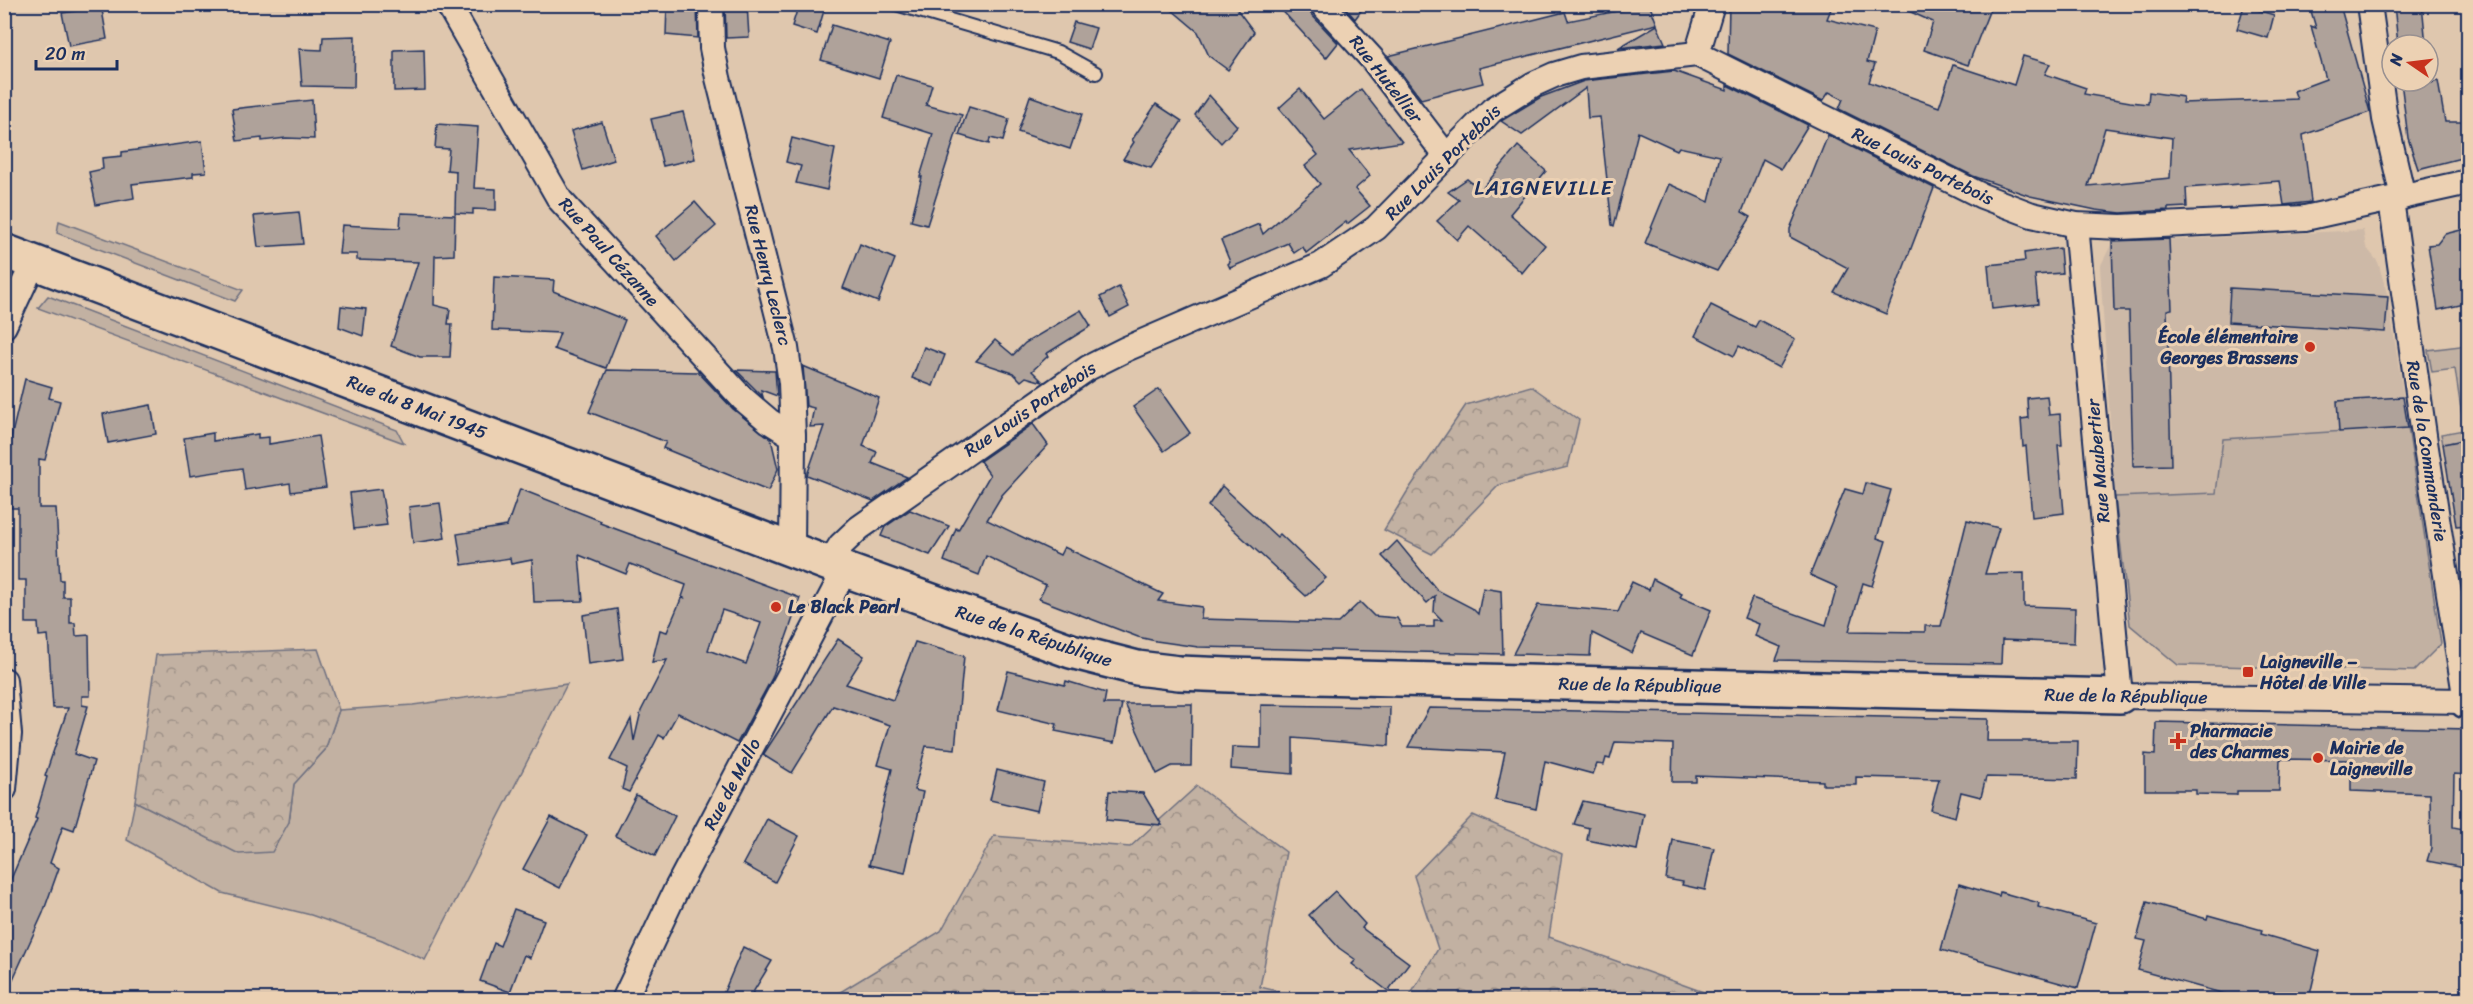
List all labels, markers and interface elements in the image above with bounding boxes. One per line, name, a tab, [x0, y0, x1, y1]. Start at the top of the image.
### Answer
street label: Rue Hutellier	[1341, 28, 1432, 132]
scale bar	[36, 33, 117, 71]
north arrow	[2380, 33, 2440, 93]
text: 20 m	[45, 38, 85, 70]
text: N	[2380, 50, 2412, 69]
street label: Rue Louis Portebois	[1377, 95, 1510, 228]
street label: Rue Louis Portebois	[1846, 118, 2000, 215]
district label: LAIGNEVILLE	[1474, 169, 1614, 207]
street label: Rue Paul Cézanne	[550, 190, 668, 315]
street label: Rue Henry Leclerc	[735, 201, 801, 349]
place label: École élémentaire Georges Brassens	[2158, 321, 2299, 374]
marker: École élémentaire Georges Brassens	[2303, 340, 2317, 354]
street label: Rue Louis Portebois	[957, 352, 1104, 466]
street label: Rue de la Commanderie	[2397, 358, 2457, 544]
street label: Rue du 8 Mai 1945	[342, 365, 492, 449]
street label: Rue Maubertier	[2077, 396, 2119, 524]
place label: Le Black Pearl	[788, 591, 901, 623]
street label: Rue de la République	[951, 596, 1117, 676]
marker: Le Black Pearl	[769, 600, 783, 614]
place label: Laigneville – Hôtel de Ville	[2259, 646, 2367, 699]
marker: Laigneville – Hôtel de Ville	[2241, 665, 2255, 679]
street label: Rue de la République	[1558, 668, 1722, 702]
street label: Rue de la République	[2044, 679, 2208, 713]
place label: Pharmacie des Charmes	[2190, 715, 2289, 768]
street label: Rue de Mello	[694, 732, 770, 836]
place label: Mairie de Laigneville	[2329, 732, 2413, 785]
marker: Pharmacie des Charmes	[2171, 734, 2185, 748]
marker: Mairie de Laigneville	[2311, 751, 2325, 765]

